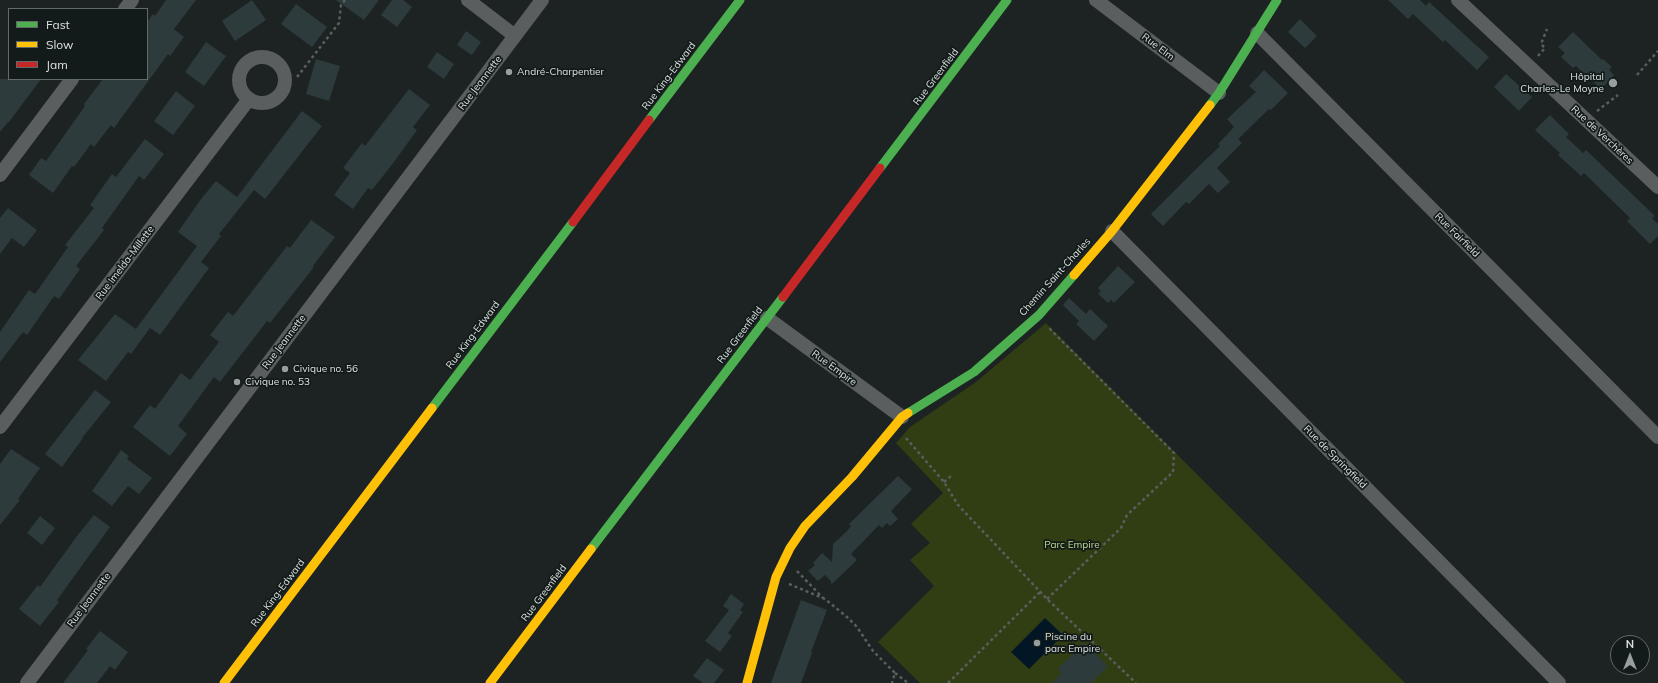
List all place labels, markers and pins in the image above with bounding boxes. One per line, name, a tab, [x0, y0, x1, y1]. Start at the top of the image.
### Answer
place label: André-Charpentier	[517, 66, 604, 78]
marker: André-Charpentier	[504, 67, 514, 77]
place label: Hôpital Charles-Le Moyne	[1520, 71, 1604, 94]
marker: Hôpital Charles-Le Moyne	[1607, 77, 1619, 89]
place label: Civique no. 56	[293, 363, 358, 375]
marker: Civique no. 56	[280, 364, 290, 374]
place label: Civique no. 53	[245, 376, 310, 388]
marker: Civique no. 53	[232, 377, 242, 387]
place label: Piscine du parc Empire	[1045, 631, 1100, 654]
marker: Piscine du parc Empire	[1032, 638, 1042, 648]

